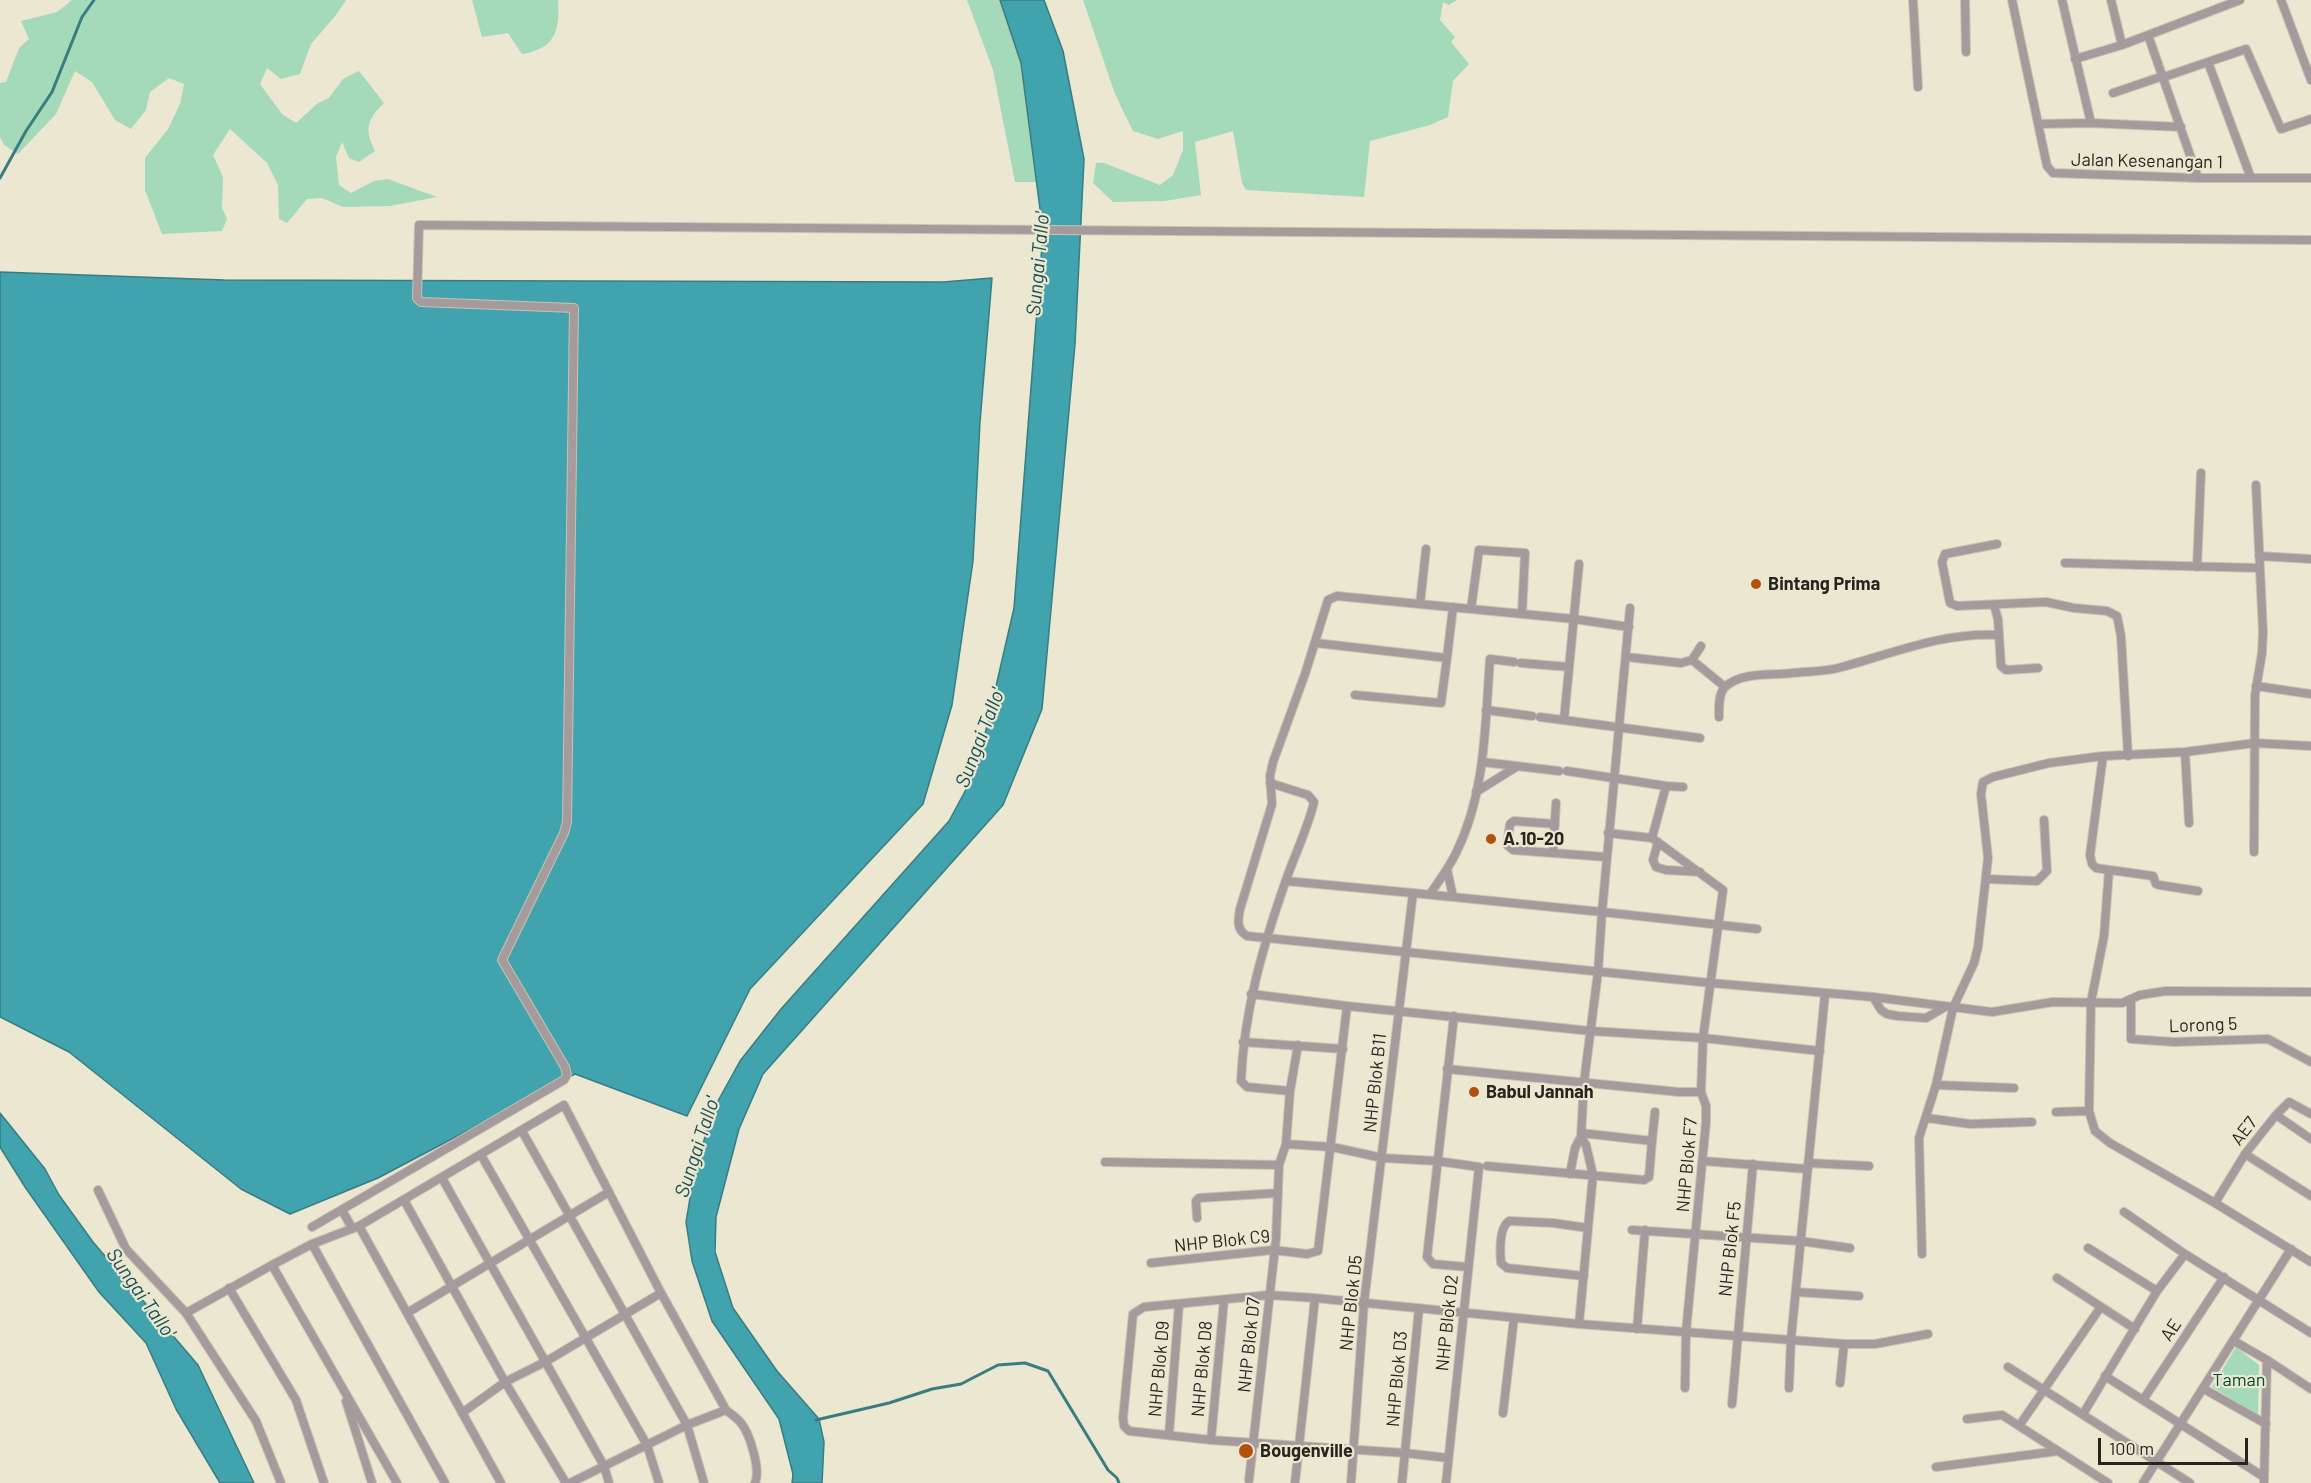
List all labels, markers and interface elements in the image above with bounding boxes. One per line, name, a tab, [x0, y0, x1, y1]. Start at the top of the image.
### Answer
street label: Jalan Kesenangan 1	[2071, 149, 2223, 173]
water label: Sungai Tallo'	[1021, 211, 1055, 317]
place label: Bintang Prima	[1768, 573, 1880, 595]
marker: Bintang Prima	[1749, 577, 1763, 591]
water label: Sungai Tallo'	[950, 685, 1010, 791]
place label: A.10-20	[1503, 828, 1564, 850]
marker: A.10-20	[1484, 832, 1498, 846]
street label: Lorong 5	[2168, 1013, 2238, 1037]
street label: NHP Blok B11	[1359, 1032, 1391, 1134]
place label: Babul Jannah	[1486, 1081, 1594, 1103]
marker: Babul Jannah	[1467, 1085, 1481, 1099]
water label: Sungai Tallo'	[669, 1094, 725, 1200]
street label: AE7	[2226, 1112, 2262, 1150]
street label: NHP Blok F7	[1672, 1117, 1702, 1213]
street label: NHP Blok F5	[1714, 1200, 1746, 1298]
street label: NHP Blok C9	[1173, 1225, 1271, 1257]
water label: Sungai Tallo'	[101, 1243, 181, 1343]
street label: NHP Blok D5	[1335, 1254, 1367, 1352]
street label: NHP Blok D2	[1431, 1274, 1463, 1372]
street label: NHP Blok D7	[1233, 1296, 1265, 1394]
street label: AE	[2156, 1315, 2186, 1345]
street label: NHP Blok D9	[1144, 1320, 1174, 1418]
street label: NHP Blok D8	[1187, 1320, 1217, 1418]
street label: NHP Blok D3	[1382, 1330, 1412, 1428]
park label: Taman	[2213, 1369, 2265, 1391]
scale bar	[2101, 1426, 2251, 1464]
text: 100 m	[2109, 1437, 2154, 1459]
place label: Bougenville	[1260, 1440, 1353, 1462]
marker: Bougenville	[1237, 1442, 1255, 1460]

